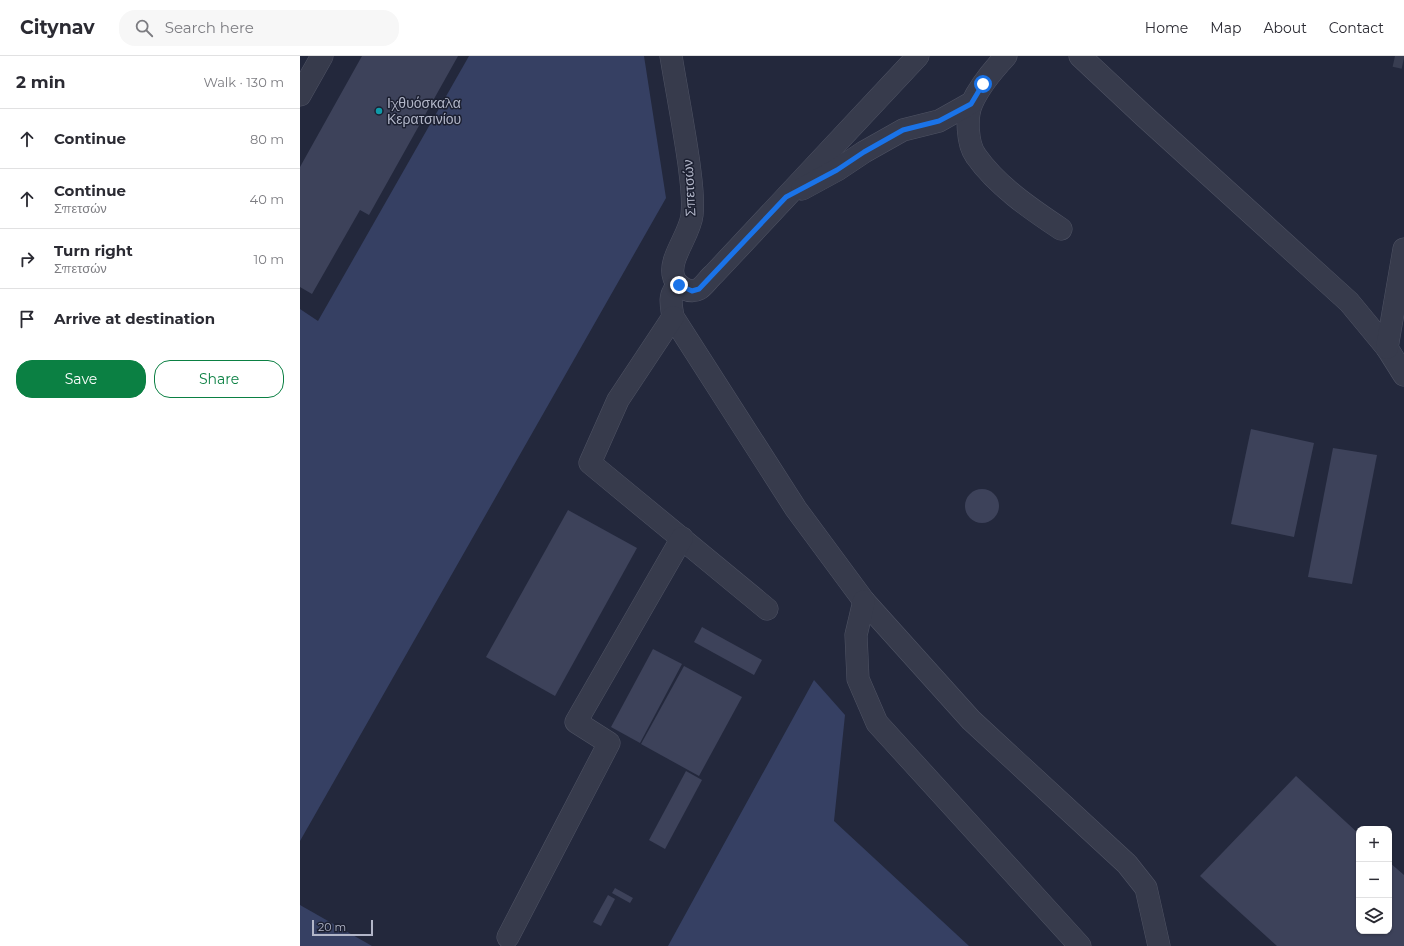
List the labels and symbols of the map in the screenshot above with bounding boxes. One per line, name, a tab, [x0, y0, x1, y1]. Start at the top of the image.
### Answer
route start	[974, 75, 992, 93]
place label: Ιχθυόσκαλα Κερατσινίου	[387, 94, 461, 128]
marker: Ιχθυόσκαλα Κερατσινίου	[374, 106, 384, 116]
street label: Σπετσών	[679, 159, 699, 217]
route end	[670, 276, 688, 294]
scale bar	[312, 918, 373, 937]

